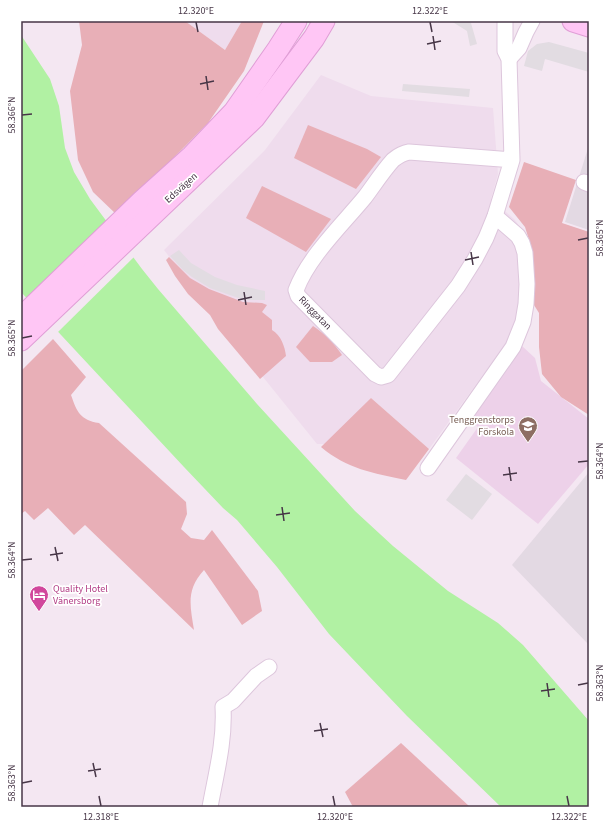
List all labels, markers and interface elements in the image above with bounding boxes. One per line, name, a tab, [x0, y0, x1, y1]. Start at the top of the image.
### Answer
text: 12.320°E	[178, 4, 214, 18]
text: 12.322°E	[412, 4, 448, 18]
text: 58.366°N	[5, 96, 19, 134]
street label: Edsvägen	[162, 169, 200, 207]
text: 58.365°N	[593, 219, 607, 257]
street label: Ringgatan	[295, 293, 335, 333]
text: 58.365°N	[5, 319, 19, 357]
place label: Tenggrenstorps Förskola	[449, 413, 514, 439]
school or university icon: Tenggrenstorps Förskola	[517, 415, 539, 443]
text: 58.364°N	[593, 442, 607, 480]
text: 58.364°N	[5, 541, 19, 579]
place label: Quality Hotel Vänersborg	[53, 582, 108, 608]
hotel icon: Quality Hotel Vänersborg	[28, 584, 50, 612]
text: 58.363°N	[593, 664, 607, 702]
text: 58.363°N	[5, 764, 19, 802]
text: 12.318°E	[83, 810, 119, 824]
text: 12.320°E	[317, 810, 353, 824]
text: 12.322°E	[551, 810, 587, 824]

